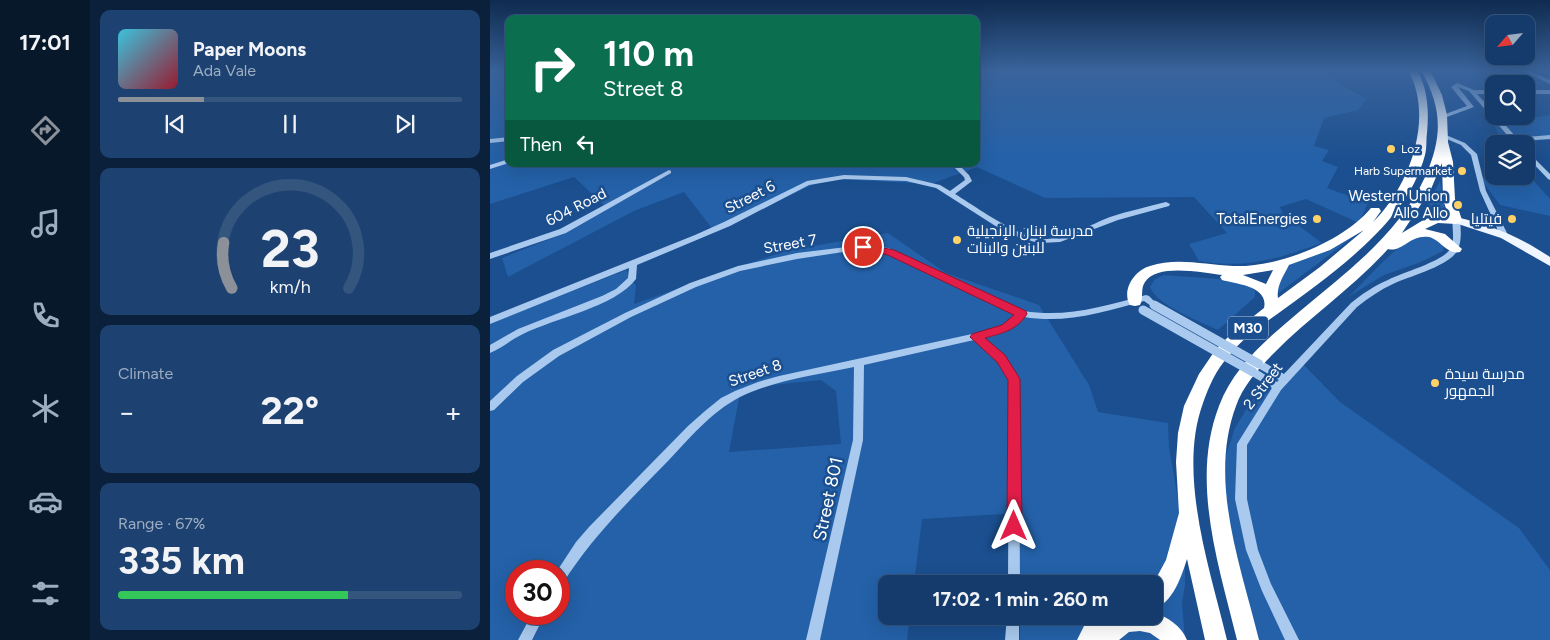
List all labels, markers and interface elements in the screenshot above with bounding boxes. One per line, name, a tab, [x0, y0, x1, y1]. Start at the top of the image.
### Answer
north arrow	[1485, 15, 1535, 65]
map controls	[1485, 15, 1535, 185]
text: 17:01	[19, 29, 71, 56]
text: 110 m	[603, 33, 694, 75]
icon: right	[520, 35, 585, 100]
text: Paper Moons	[193, 38, 306, 61]
text: Ada Vale	[193, 61, 256, 80]
text: Street 8	[603, 75, 684, 102]
button: search	[1485, 75, 1535, 125]
icon: previous	[161, 110, 189, 138]
icon: pause	[276, 110, 304, 138]
icon: next	[391, 110, 419, 138]
icon: directions	[28, 113, 63, 148]
icon: left	[572, 130, 600, 158]
text: Then	[520, 133, 562, 156]
button: layers	[1485, 135, 1535, 185]
place label: Loz	[1401, 142, 1420, 156]
marker: Loz	[1385, 143, 1397, 155]
place label: Harb Supermarket	[1354, 164, 1452, 178]
marker: Harb Supermarket	[1456, 165, 1468, 177]
street label: Street 6	[722, 176, 779, 217]
street label: 604 Road	[543, 184, 609, 230]
place label: Western Union Allo Allo	[1349, 187, 1448, 222]
marker: Western Union Allo Allo	[1452, 199, 1464, 211]
icon: music	[28, 206, 63, 241]
place label: TotalEnergies	[1216, 210, 1307, 228]
place label: فيتليا	[1471, 210, 1502, 228]
marker: TotalEnergies	[1311, 213, 1323, 225]
marker: فيتليا	[1506, 213, 1518, 225]
text: 23	[260, 218, 320, 280]
place label: مدرسة لبنان الإنجيلية للبنين والبنات	[967, 222, 1093, 258]
pin	[842, 226, 884, 268]
street label: Street 7	[762, 230, 818, 258]
icon: arrive	[849, 233, 877, 261]
marker: مدرسة لبنان الإنجيلية للبنين والبنات	[951, 234, 963, 246]
text: km/h	[270, 276, 310, 297]
icon: phone	[28, 298, 63, 333]
road number: M30	[1228, 316, 1268, 339]
street label: Street 8	[726, 356, 784, 390]
street label: 2 Street	[1240, 359, 1287, 413]
text: Climate	[118, 364, 173, 383]
place label: مدرسة سيدة الجمهور	[1444, 365, 1525, 401]
marker: مدرسة سيدة الجمهور	[1429, 377, 1441, 389]
text: 22°	[261, 388, 319, 434]
icon: climate	[28, 391, 63, 426]
text: −	[118, 395, 135, 429]
text: +	[445, 395, 462, 429]
street label: Street 801	[808, 455, 848, 543]
icon: car	[28, 484, 63, 519]
position arrow	[987, 499, 1039, 551]
text: Range · 67%	[118, 514, 205, 533]
text: 335 km	[118, 538, 245, 584]
speed limit sign: 30	[505, 560, 570, 625]
icon: filters	[28, 576, 63, 611]
text: 17:02 · 1 min · 260 m	[933, 588, 1108, 611]

